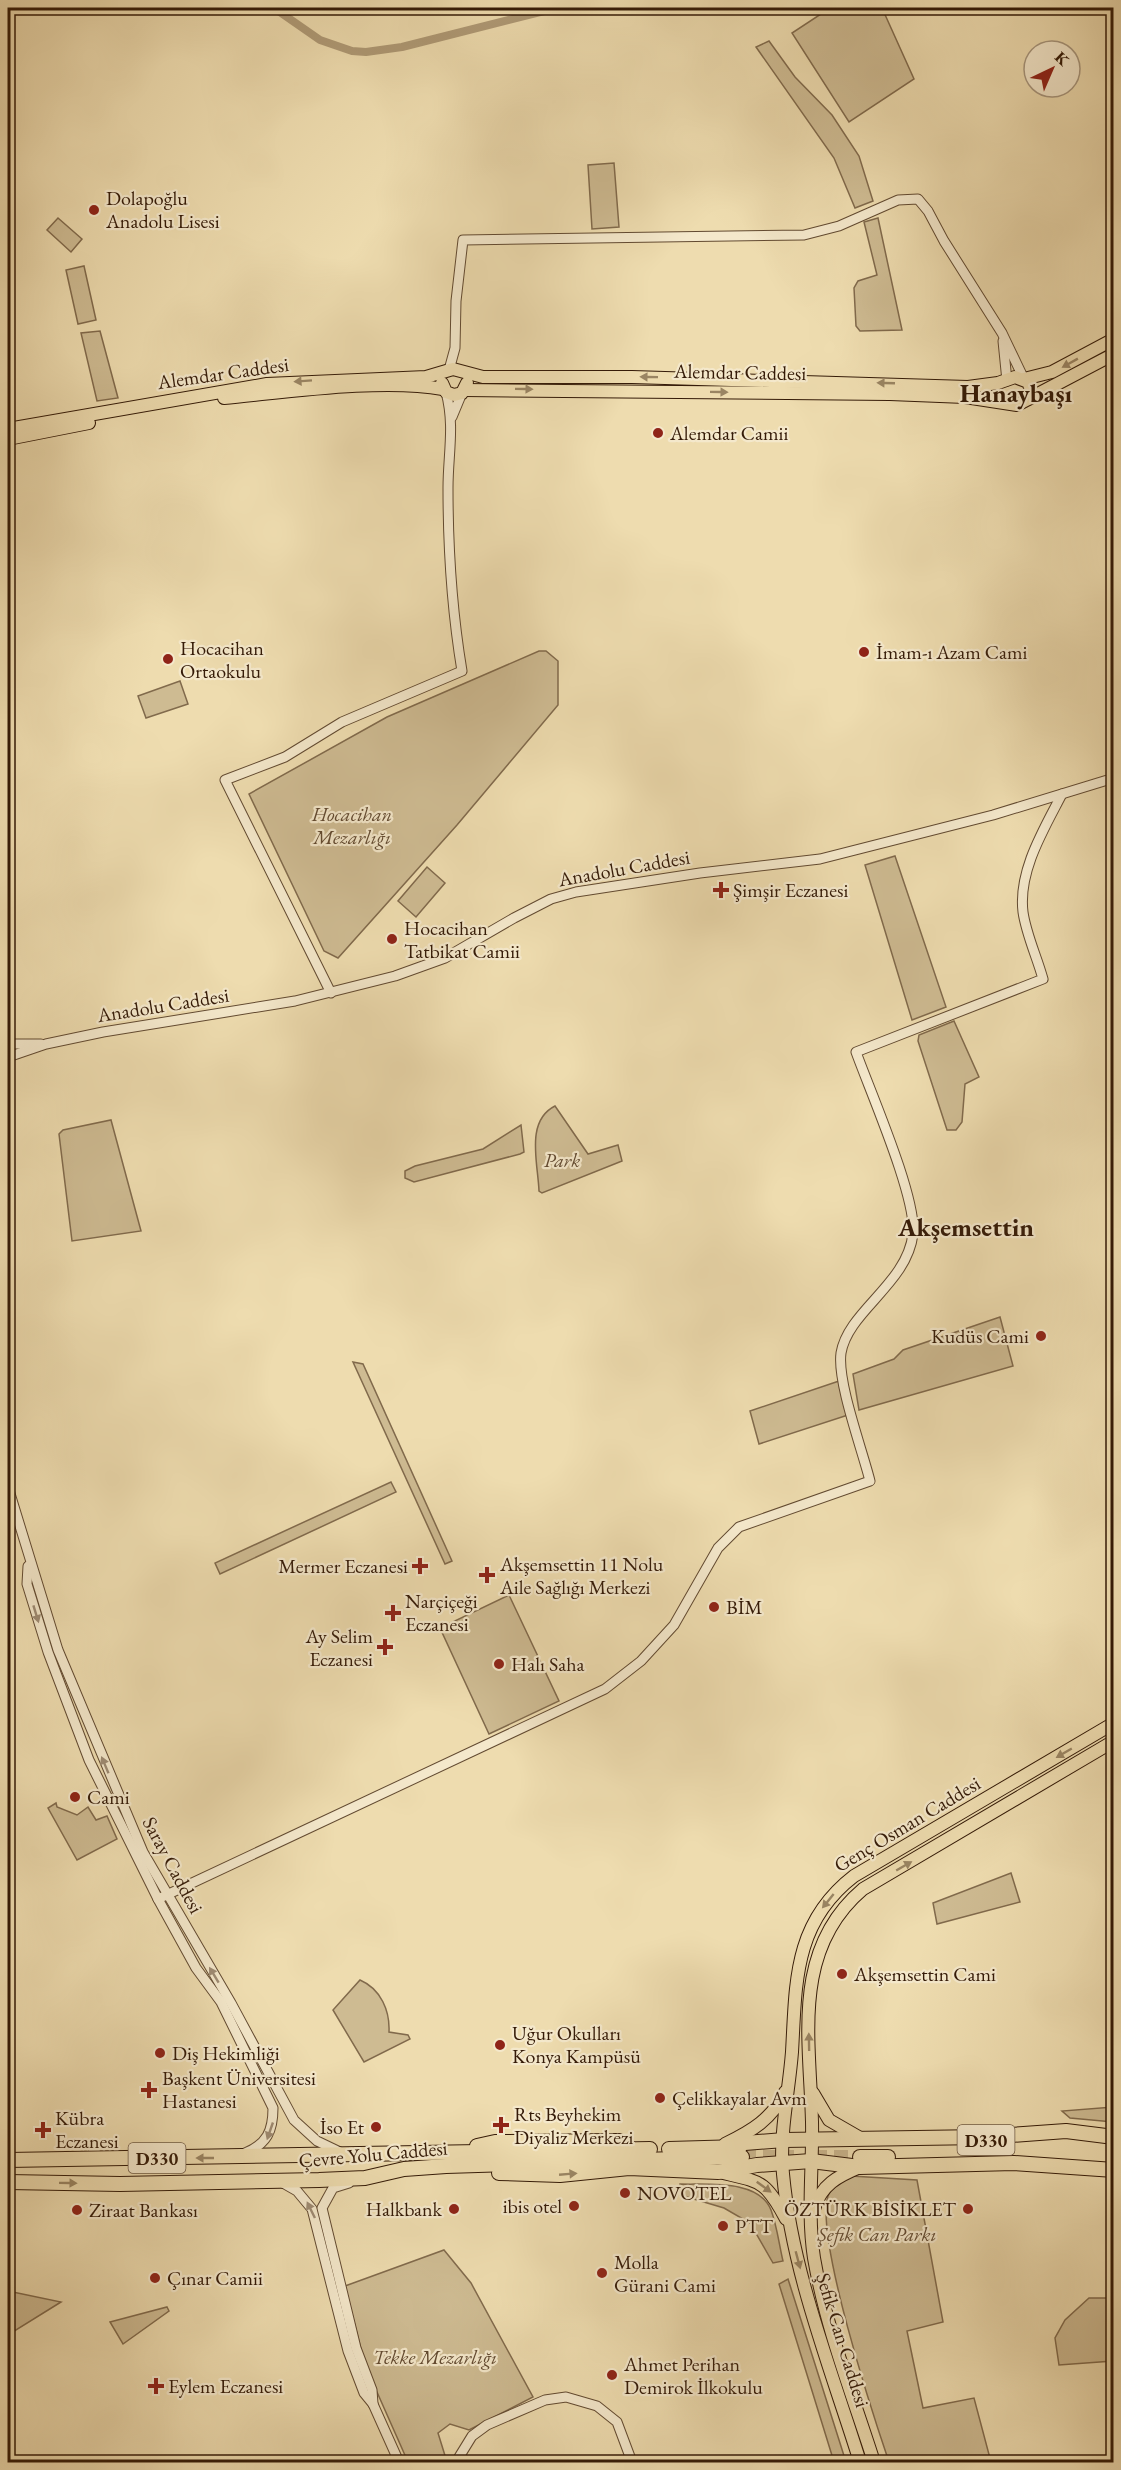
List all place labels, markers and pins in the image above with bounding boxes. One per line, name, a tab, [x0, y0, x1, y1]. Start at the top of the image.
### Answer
place label: Dolapoğlu Anadolu Lisesi	[105, 185, 220, 234]
marker: Dolapoğlu Anadolu Lisesi	[87, 203, 101, 217]
place label: Alemdar Camii	[669, 420, 788, 446]
marker: Alemdar Camii	[651, 426, 665, 440]
place label: Hocacihan Ortaokulu	[180, 635, 264, 684]
place label: İmam-ı Azam Cami	[876, 639, 1028, 665]
marker: İmam-ı Azam Cami	[857, 645, 871, 659]
marker: Hocacihan Ortaokulu	[161, 652, 175, 666]
place label: Şimşir Eczanesi	[733, 877, 849, 903]
marker: Şimşir Eczanesi	[714, 883, 728, 897]
place label: Hocacihan Tatbikat Camii	[404, 915, 520, 964]
marker: Hocacihan Tatbikat Camii	[385, 932, 399, 946]
place label: Kudüs Cami	[931, 1323, 1029, 1349]
marker: Kudüs Cami	[1034, 1329, 1048, 1343]
place label: Akşemsettin 11 Nolu Aile Sağlığı Merkezi	[499, 1551, 664, 1600]
place label: Mermer Eczanesi	[278, 1553, 408, 1579]
marker: Mermer Eczanesi	[413, 1559, 427, 1573]
marker: Akşemsettin 11 Nolu Aile Sağlığı Merkezi	[478, 1566, 496, 1584]
place label: Narçiçeği Eczanesi	[405, 1588, 478, 1637]
place label: BİM	[726, 1594, 763, 1620]
marker: BİM	[707, 1600, 721, 1614]
marker: Narçiçeği Eczanesi	[386, 1606, 400, 1620]
place label: Ay Selim Eczanesi	[304, 1623, 373, 1672]
marker: Ay Selim Eczanesi	[378, 1640, 392, 1654]
place label: Halı Saha	[511, 1651, 584, 1677]
marker: Halı Saha	[492, 1657, 506, 1671]
place label: Cami	[87, 1784, 130, 1810]
marker: Cami	[68, 1790, 82, 1804]
place label: Akşemsettin Cami	[853, 1961, 996, 1987]
marker: Akşemsettin Cami	[835, 1967, 849, 1981]
place label: Uğur Okulları Konya Kampüsü	[512, 2020, 641, 2069]
marker: Uğur Okulları Konya Kampüsü	[493, 2038, 507, 2052]
place label: Diş Hekimliği	[172, 2040, 280, 2066]
marker: Diş Hekimliği	[153, 2046, 167, 2060]
place label: Başkent Üniversitesi Hastanesi	[162, 2065, 316, 2114]
marker: Başkent Üniversitesi Hastanesi	[140, 2081, 158, 2099]
place label: Çelikkayalar Avm	[672, 2085, 807, 2111]
marker: Çelikkayalar Avm	[653, 2091, 667, 2105]
place label: Rts Beyhekim Diyaliz Merkezi	[514, 2101, 633, 2150]
place label: Kübra Eczanesi	[55, 2105, 119, 2154]
place label: İso Et	[320, 2114, 365, 2140]
marker: Rts Beyhekim Diyaliz Merkezi	[492, 2116, 510, 2134]
marker: İso Et	[369, 2120, 383, 2134]
marker: Kübra Eczanesi	[36, 2123, 50, 2137]
place label: NOVOTEL	[637, 2180, 732, 2206]
marker: NOVOTEL	[618, 2186, 632, 2200]
place label: ibis otel	[503, 2193, 562, 2219]
place label: Halkbank	[366, 2196, 443, 2222]
place label: ÖZTÜRK BİSİKLET	[784, 2196, 957, 2222]
place label: Ziraat Bankası	[89, 2197, 198, 2223]
marker: ibis otel	[567, 2199, 581, 2213]
marker: Halkbank	[447, 2202, 461, 2216]
marker: ÖZTÜRK BİSİKLET	[961, 2202, 975, 2216]
marker: Ziraat Bankası	[70, 2203, 84, 2217]
place label: PTT	[735, 2213, 773, 2239]
marker: PTT	[716, 2219, 730, 2233]
place label: Molla Gürani Cami	[614, 2249, 716, 2298]
place label: Çınar Camii	[167, 2265, 263, 2291]
marker: Molla Gürani Cami	[595, 2266, 609, 2280]
marker: Çınar Camii	[148, 2271, 162, 2285]
place label: Ahmet Perihan Demirok İlkokulu	[623, 2351, 763, 2400]
marker: Ahmet Perihan Demirok İlkokulu	[605, 2368, 619, 2382]
place label: Eylem Eczanesi	[168, 2373, 283, 2399]
marker: Eylem Eczanesi	[149, 2379, 163, 2393]

